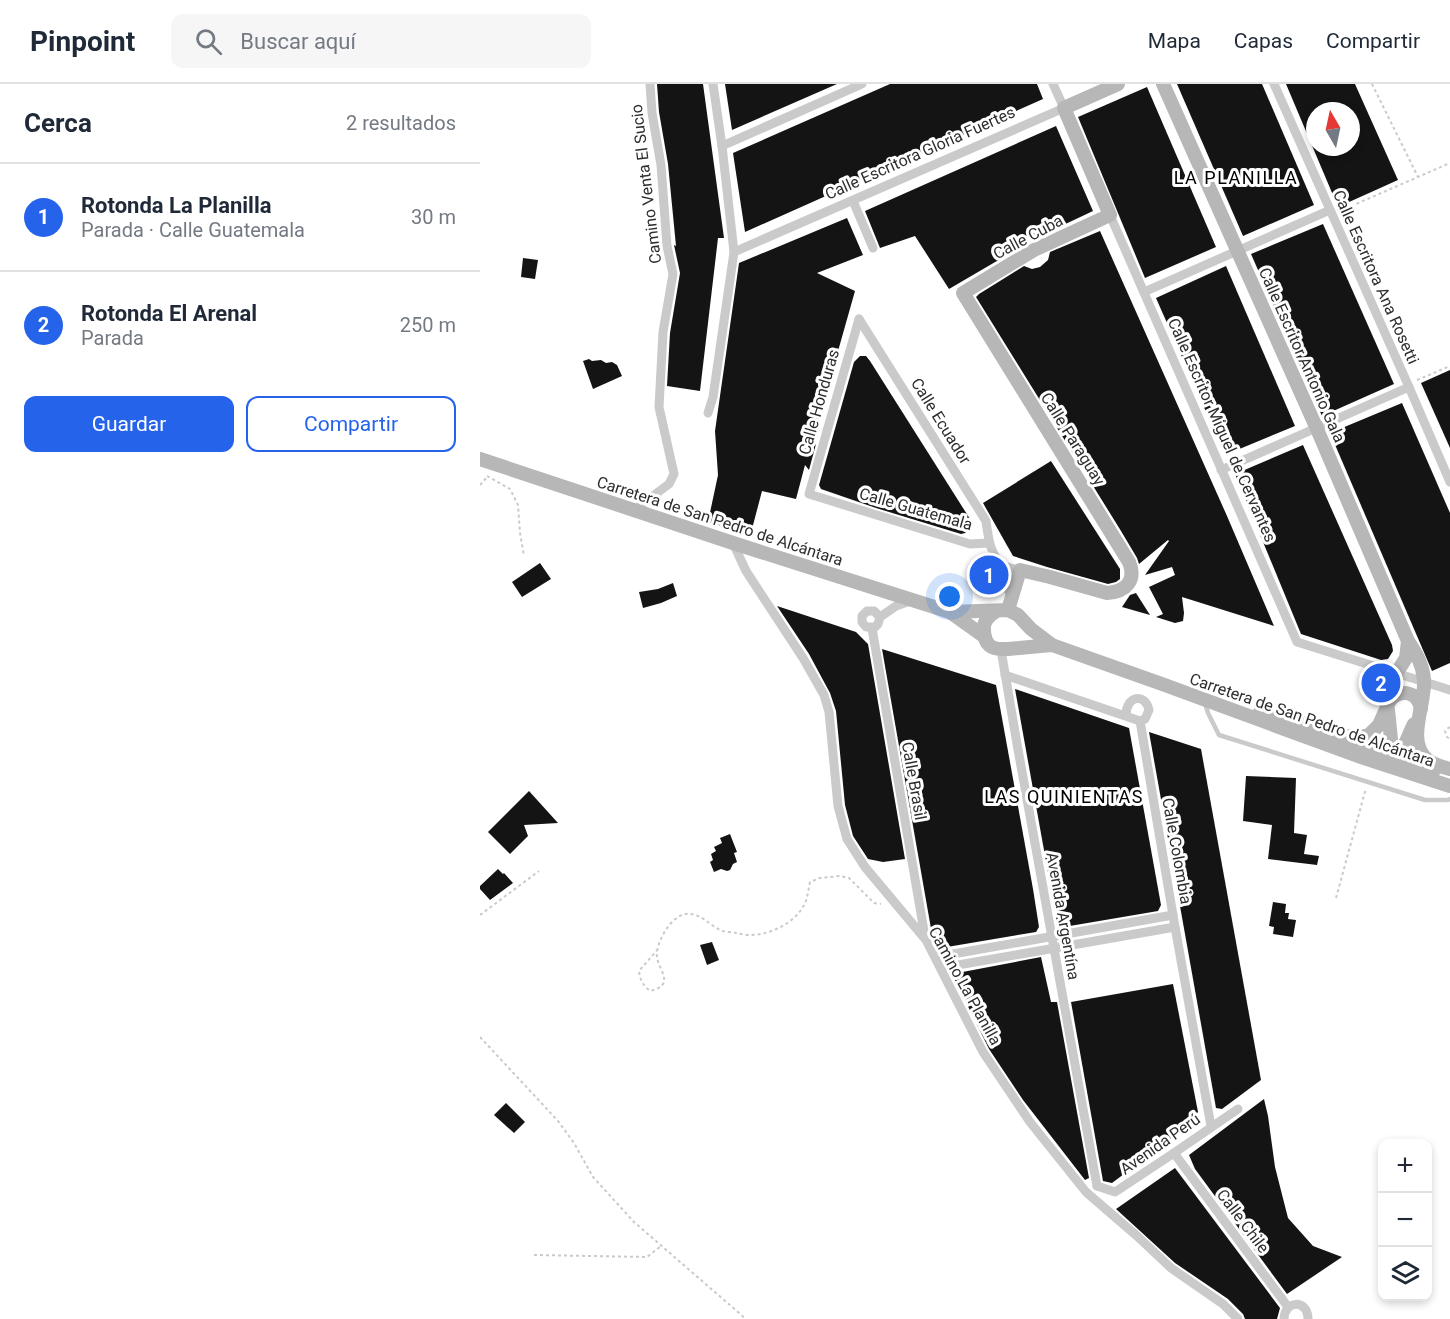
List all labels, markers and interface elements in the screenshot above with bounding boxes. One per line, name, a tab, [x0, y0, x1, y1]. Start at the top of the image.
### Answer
search box	[171, 14, 591, 68]
text: Pinpoint	[30, 25, 135, 58]
icon: search	[192, 25, 225, 58]
text: Buscar aquí	[240, 29, 356, 54]
text: Mapa	[1148, 29, 1201, 53]
text: Capas	[1234, 29, 1293, 53]
text: Compartir	[1326, 29, 1420, 53]
street label: Calle Escritora Gloria Fuertes	[822, 102, 1018, 204]
north arrow	[1306, 102, 1360, 156]
street label: Camino Venta El Sucio	[627, 103, 665, 265]
text: Cerca	[24, 108, 92, 138]
text: 2 resultados	[346, 111, 456, 135]
district label: LA PLANILLA	[1174, 167, 1298, 188]
street label: Calle Escritora Ana Rosetti	[1329, 187, 1423, 367]
text: Rotonda La Planilla	[81, 193, 272, 218]
text: 1	[38, 205, 49, 229]
text: 30 m	[411, 205, 456, 229]
street label: Calle Cuba	[990, 211, 1066, 263]
text: Parada · Calle Guatemala	[81, 218, 305, 242]
street label: Calle Escritor Antonio Gala	[1255, 265, 1349, 445]
text: Rotonda El Arenal	[81, 301, 257, 326]
text: 2	[38, 313, 49, 337]
text: 250 m	[400, 313, 456, 337]
street label: Calle Escritor Miguel de Cervantes	[1164, 315, 1280, 545]
text: Parada	[81, 326, 144, 350]
street label: Calle Honduras	[795, 347, 843, 457]
street label: Calle Ecuador	[907, 375, 975, 468]
street label: Calle Paraguay	[1037, 389, 1109, 489]
button: Guardar	[24, 396, 234, 452]
button: Compartir	[246, 396, 456, 452]
street label: Carretera de San Pedro de Alcántara	[595, 472, 845, 570]
street label: Calle Guatemala	[857, 484, 975, 534]
pin: 1	[970, 552, 1008, 598]
your location	[935, 582, 964, 611]
pin: 2	[1362, 660, 1400, 706]
street label: Carretera de San Pedro de Alcántara	[1187, 669, 1437, 771]
street label: Calle Brasil	[898, 740, 930, 822]
district label: LAS QUINIENTAS	[984, 786, 1144, 807]
street label: Calle Colombia	[1158, 796, 1196, 906]
street label: Avenida Argentína	[1042, 851, 1084, 981]
street label: Camino La Planilla	[925, 924, 1005, 1048]
street label: Avenida Perú	[1116, 1109, 1204, 1179]
map controls	[1378, 1139, 1432, 1301]
button: +	[1378, 1139, 1432, 1193]
street label: Calle Chile	[1213, 1185, 1273, 1257]
button: −	[1378, 1193, 1432, 1247]
button: layers	[1378, 1247, 1432, 1301]

